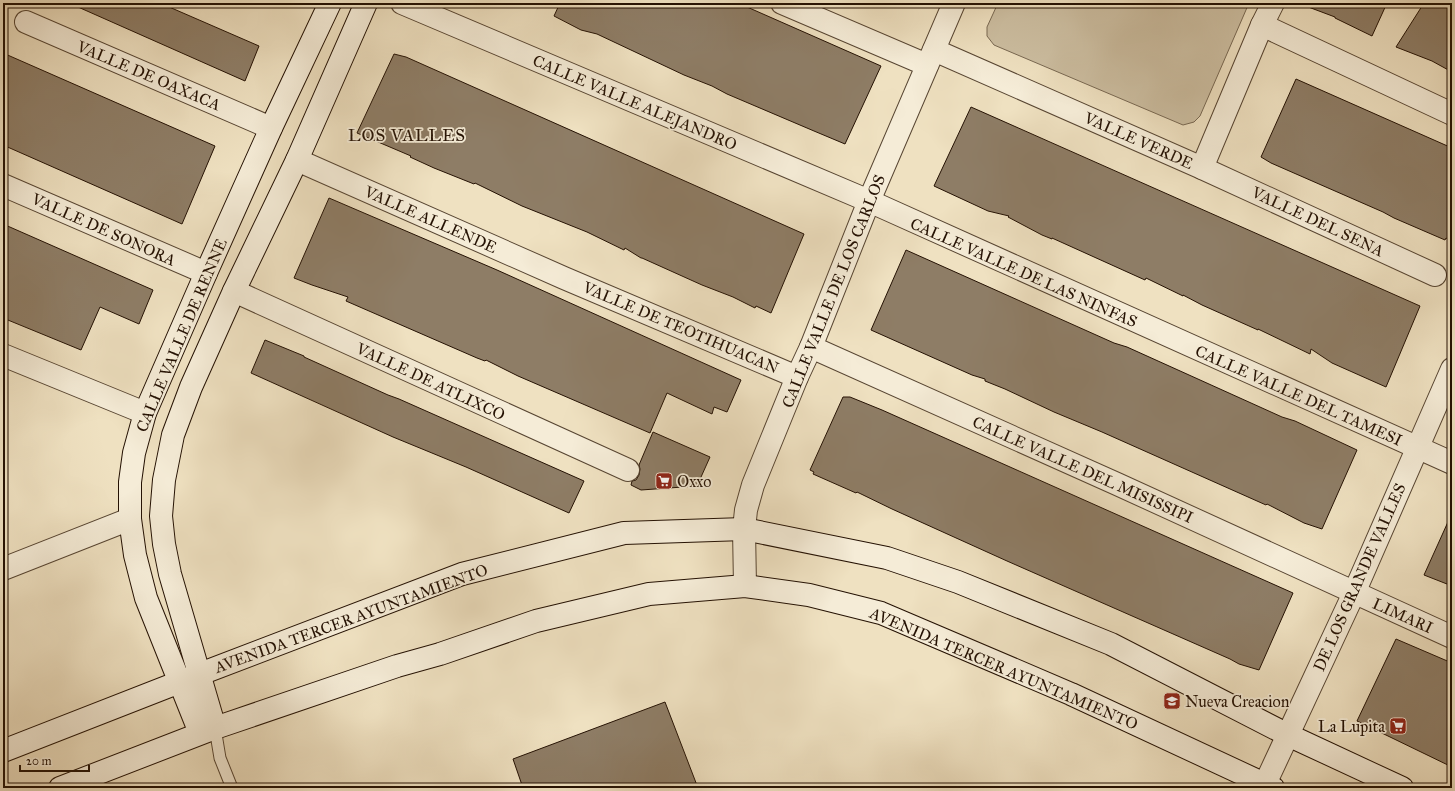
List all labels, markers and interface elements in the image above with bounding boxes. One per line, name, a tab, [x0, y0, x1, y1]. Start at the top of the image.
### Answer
street label: VALLE DE OAXACA	[73, 36, 224, 114]
street label: CALLE VALLE ALEJANDRO	[530, 51, 740, 155]
street label: VALLE VERDE	[1081, 108, 1196, 173]
district label: LOS VALLES	[348, 125, 466, 146]
street label: CALLE VALLE DE LOS CARLOS	[778, 172, 889, 411]
street label: VALLE ALLENDE	[361, 181, 500, 257]
street label: VALLE DEL SENA	[1248, 182, 1387, 260]
street label: VALLE DE SONORA	[28, 189, 179, 270]
street label: CALLE VALLE DE LAS NINFAS	[907, 214, 1140, 331]
street label: CALLE VALLE DE RENNE	[132, 236, 231, 435]
street label: VALLE DE TEOTIHUACAN	[579, 277, 782, 378]
street label: VALLE DE ATLIXCO	[352, 338, 508, 424]
street label: CALLE VALLE DEL TAMESI	[1192, 341, 1405, 450]
street label: CALLE VALLE DEL MISISSIPI	[970, 412, 1196, 527]
supermarket icon: Oxxo	[654, 471, 674, 491]
place label: Oxxo	[677, 472, 711, 491]
street label: DE LOS GRANDE VALLES	[1309, 480, 1410, 674]
street label: AVENIDA TERCER AYUNTAMIENTO	[211, 560, 490, 677]
street label: LIMARI	[1370, 594, 1436, 637]
street label: AVENIDA TERCER AYUNTAMIENTO	[866, 603, 1141, 734]
school or university icon: Nueva Creacion	[1162, 691, 1182, 711]
place label: Nueva Creacion	[1185, 692, 1290, 711]
supermarket icon: La Lupita	[1388, 716, 1408, 736]
place label: La Lupita	[1318, 717, 1385, 736]
scale bar	[20, 747, 89, 773]
text: 20 m	[26, 754, 52, 768]

